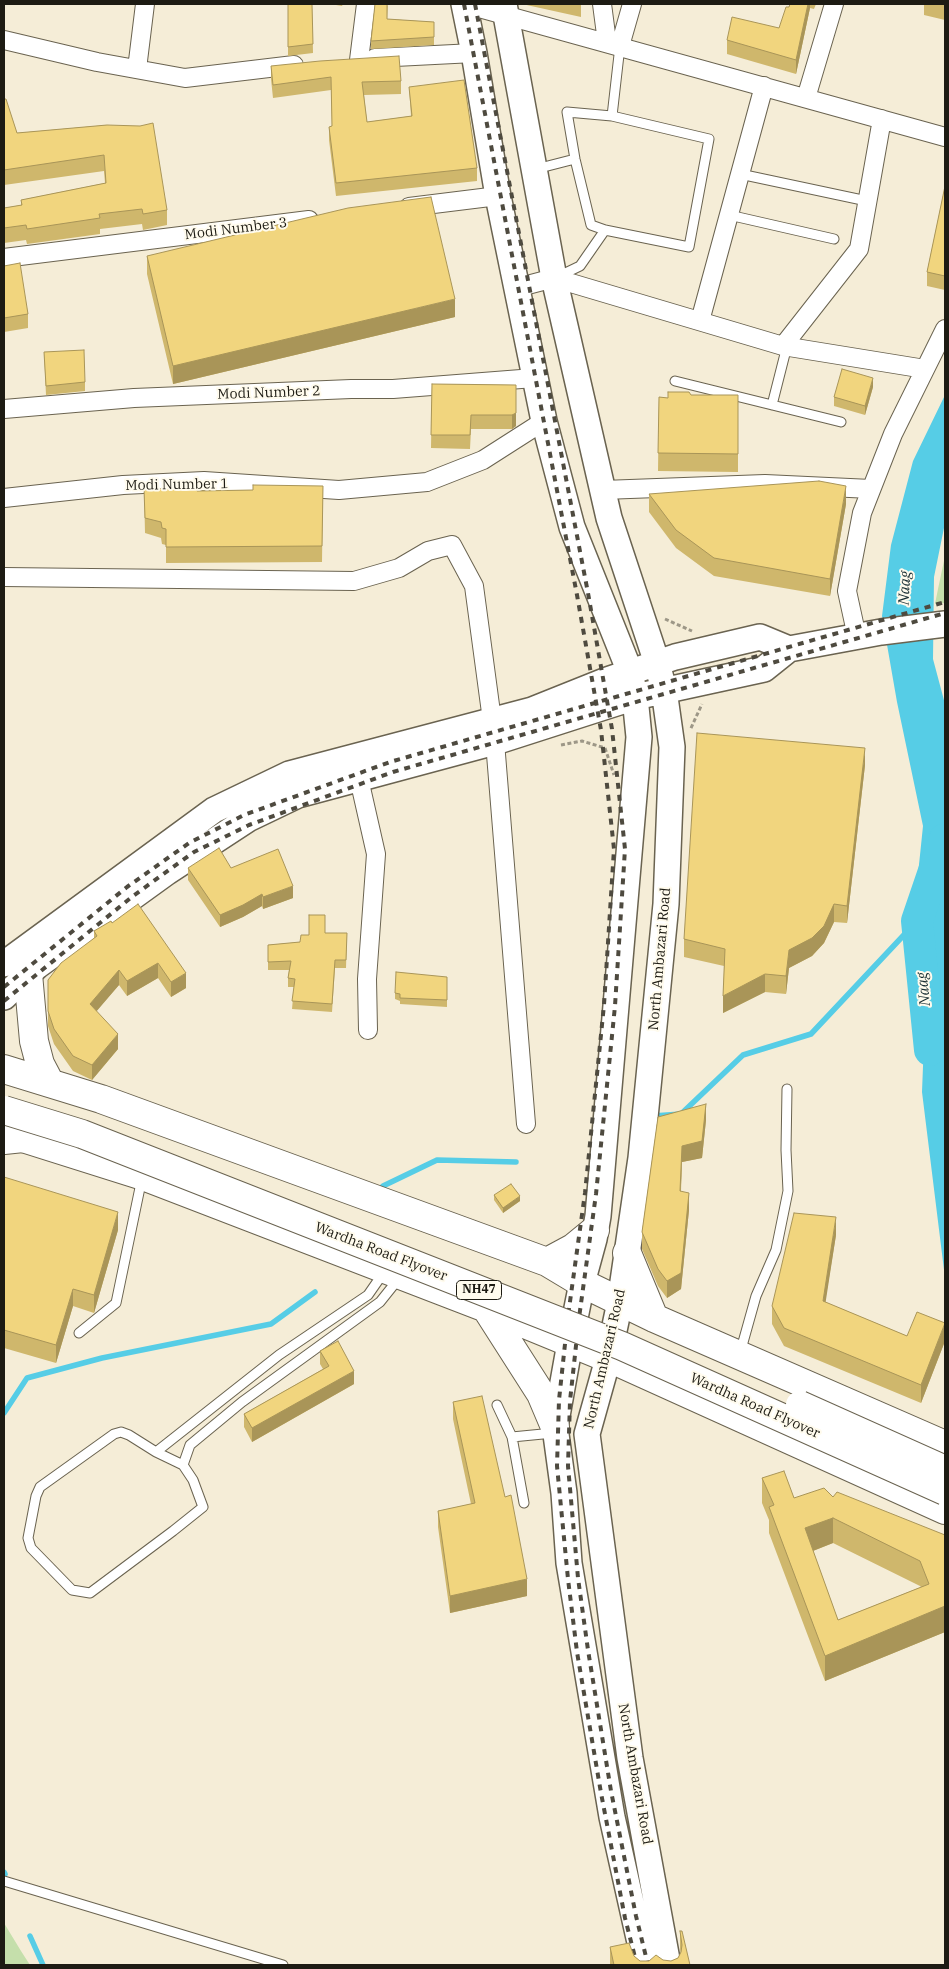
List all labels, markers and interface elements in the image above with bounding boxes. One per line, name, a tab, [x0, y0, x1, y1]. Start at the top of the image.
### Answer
street label: Modi Number 3	[184, 214, 288, 244]
street label: Modi Number 2	[217, 383, 321, 403]
street label: Modi Number 1	[125, 476, 229, 494]
water label: Naag	[895, 571, 915, 605]
street label: North Ambazari Road	[645, 887, 675, 1031]
water label: Naag	[913, 971, 935, 1007]
street label: Wardha Road Flyover	[312, 1219, 450, 1285]
road number: NH47	[456, 1280, 502, 1300]
street label: North Ambazari Road	[581, 1287, 629, 1431]
street label: Wardha Road Flyover	[687, 1370, 823, 1442]
street label: North Ambazari Road	[614, 1702, 656, 1846]

